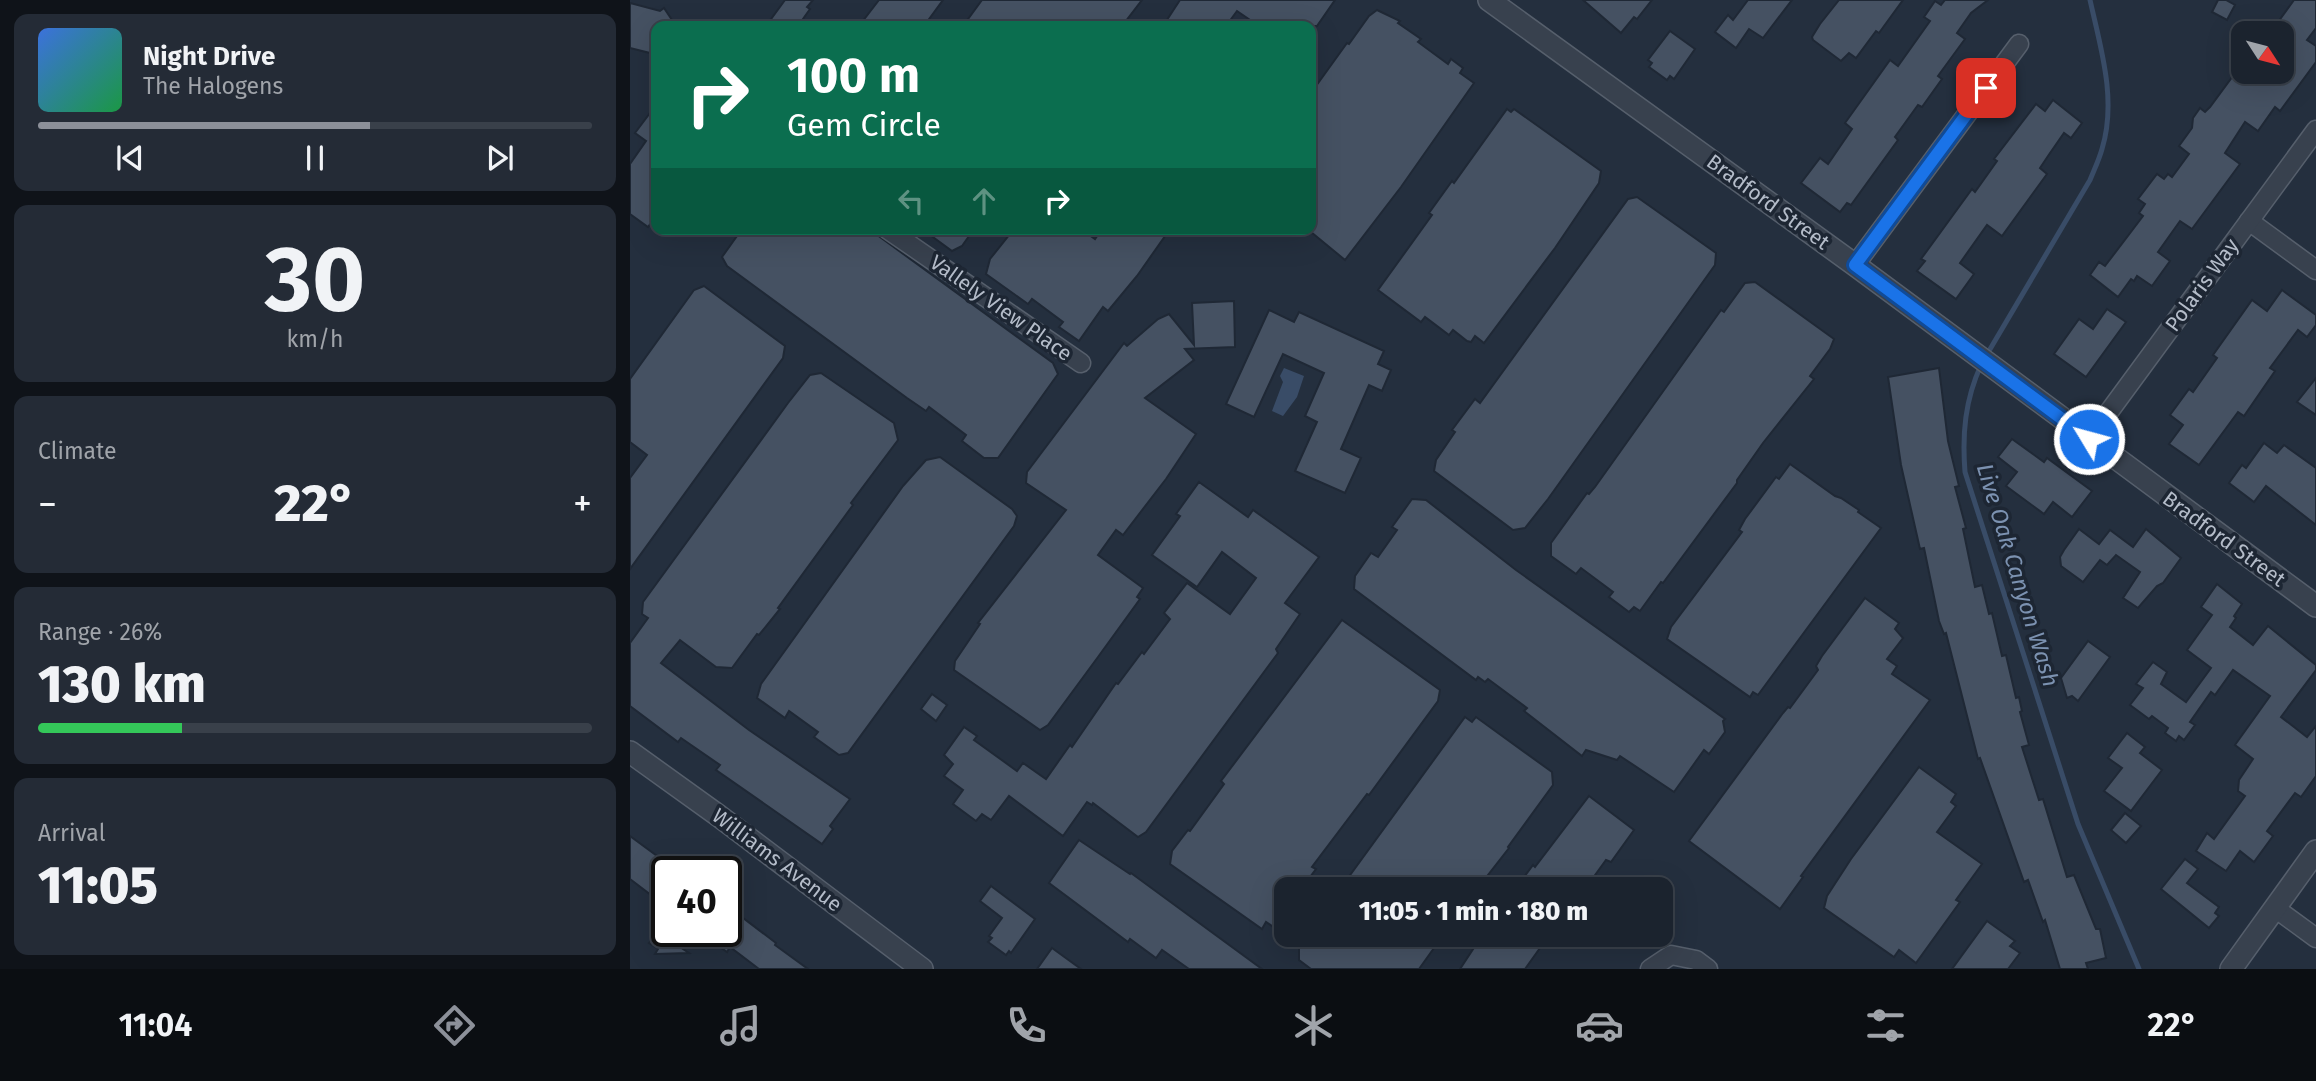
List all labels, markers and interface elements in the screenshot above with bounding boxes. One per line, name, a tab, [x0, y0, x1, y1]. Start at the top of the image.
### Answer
north arrow	[2231, 21, 2294, 84]
map controls	[2231, 21, 2294, 84]
text: Night Drive	[143, 41, 275, 72]
text: 100 m	[787, 46, 920, 105]
icon: right	[672, 49, 763, 140]
pin	[1956, 58, 2016, 118]
icon: arrive	[1967, 69, 2005, 107]
text: The Halogens	[143, 72, 283, 100]
text: Gem Circle	[787, 106, 941, 144]
icon: previous	[111, 139, 149, 177]
icon: pause	[296, 139, 334, 177]
icon: next	[481, 139, 519, 177]
street label: Bradford Street	[1701, 149, 1835, 256]
icon: left	[892, 182, 930, 220]
icon: ahead	[965, 182, 1003, 220]
icon: right	[1038, 182, 1076, 220]
text: 30	[265, 225, 365, 334]
street label: Polaris Way	[2159, 233, 2245, 337]
street label: Vallely View Place	[925, 249, 1077, 367]
text: km/h	[287, 325, 343, 353]
position arrow	[2052, 402, 2126, 476]
text: Climate	[38, 437, 117, 465]
water label: Live Oak Canyon Wash	[1971, 460, 2065, 690]
text: 22°	[274, 472, 356, 535]
text: −	[38, 481, 57, 527]
text: +	[573, 481, 592, 527]
street label: Bradford Street	[2157, 486, 2291, 593]
text: Range · 26%	[38, 618, 162, 646]
text: 130 km	[38, 653, 206, 716]
street label: Williams Avenue	[707, 803, 847, 917]
text: Arrival	[38, 819, 105, 847]
text: 11:05	[38, 854, 158, 917]
speed limit sign: 40	[651, 856, 742, 947]
text: 11:05 · 1 min · 180 m	[1359, 896, 1588, 927]
icon: directions	[430, 1001, 479, 1050]
icon: music	[716, 1001, 765, 1050]
icon: phone	[1002, 1001, 1051, 1050]
icon: climate	[1289, 1001, 1338, 1050]
icon: car	[1575, 1001, 1624, 1050]
icon: filters	[1861, 1001, 1910, 1050]
text: 11:04	[119, 1006, 192, 1044]
text: 22°	[2148, 1006, 2197, 1044]

